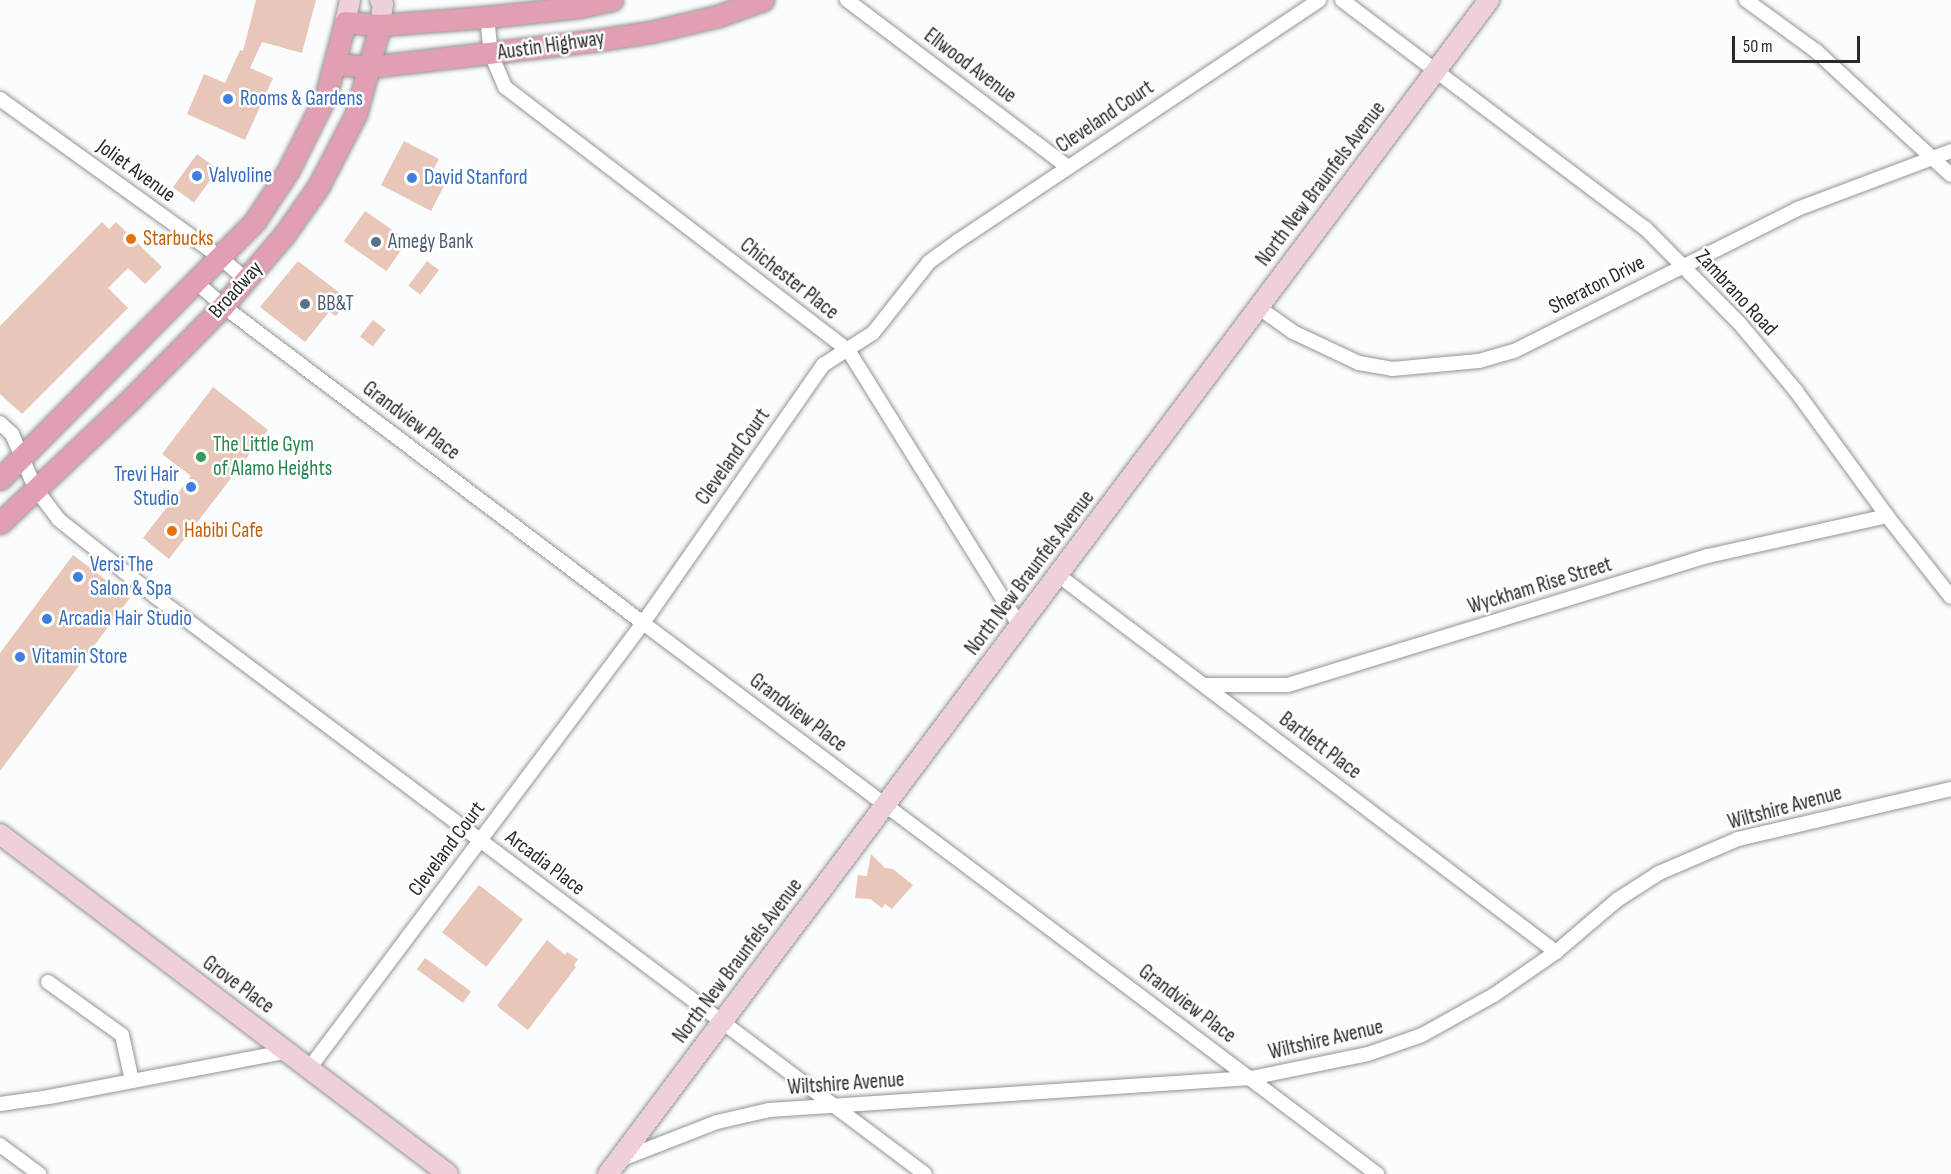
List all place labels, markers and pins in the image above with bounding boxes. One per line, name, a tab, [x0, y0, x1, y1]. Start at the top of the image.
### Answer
place label: Rooms & Gardens	[240, 86, 363, 112]
marker: Rooms & Gardens	[221, 92, 235, 106]
place label: Valvoline	[209, 163, 272, 189]
place label: David Stanford	[424, 165, 527, 191]
marker: Valvoline	[190, 169, 204, 183]
marker: David Stanford	[405, 171, 419, 185]
place label: Starbucks	[143, 226, 214, 252]
place label: Amegy Bank	[388, 229, 473, 255]
marker: Starbucks	[124, 232, 138, 246]
marker: Amegy Bank	[369, 235, 383, 249]
place label: BB&T	[317, 291, 354, 317]
marker: BB&T	[298, 297, 312, 311]
place label: The Little Gym of Alamo Heights	[213, 432, 332, 482]
marker: The Little Gym of Alamo Heights	[194, 450, 208, 464]
place label: Trevi Hair Studio	[114, 462, 179, 512]
marker: Trevi Hair Studio	[184, 480, 198, 494]
place label: Habibi Cafe	[184, 518, 263, 544]
marker: Habibi Cafe	[165, 524, 179, 538]
place label: Versi The Salon & Spa	[90, 552, 172, 602]
marker: Versi The Salon & Spa	[71, 570, 85, 584]
place label: Arcadia Hair Studio	[59, 606, 192, 632]
marker: Arcadia Hair Studio	[40, 612, 54, 626]
place label: Vitamin Store	[32, 644, 128, 670]
marker: Vitamin Store	[13, 650, 27, 664]

